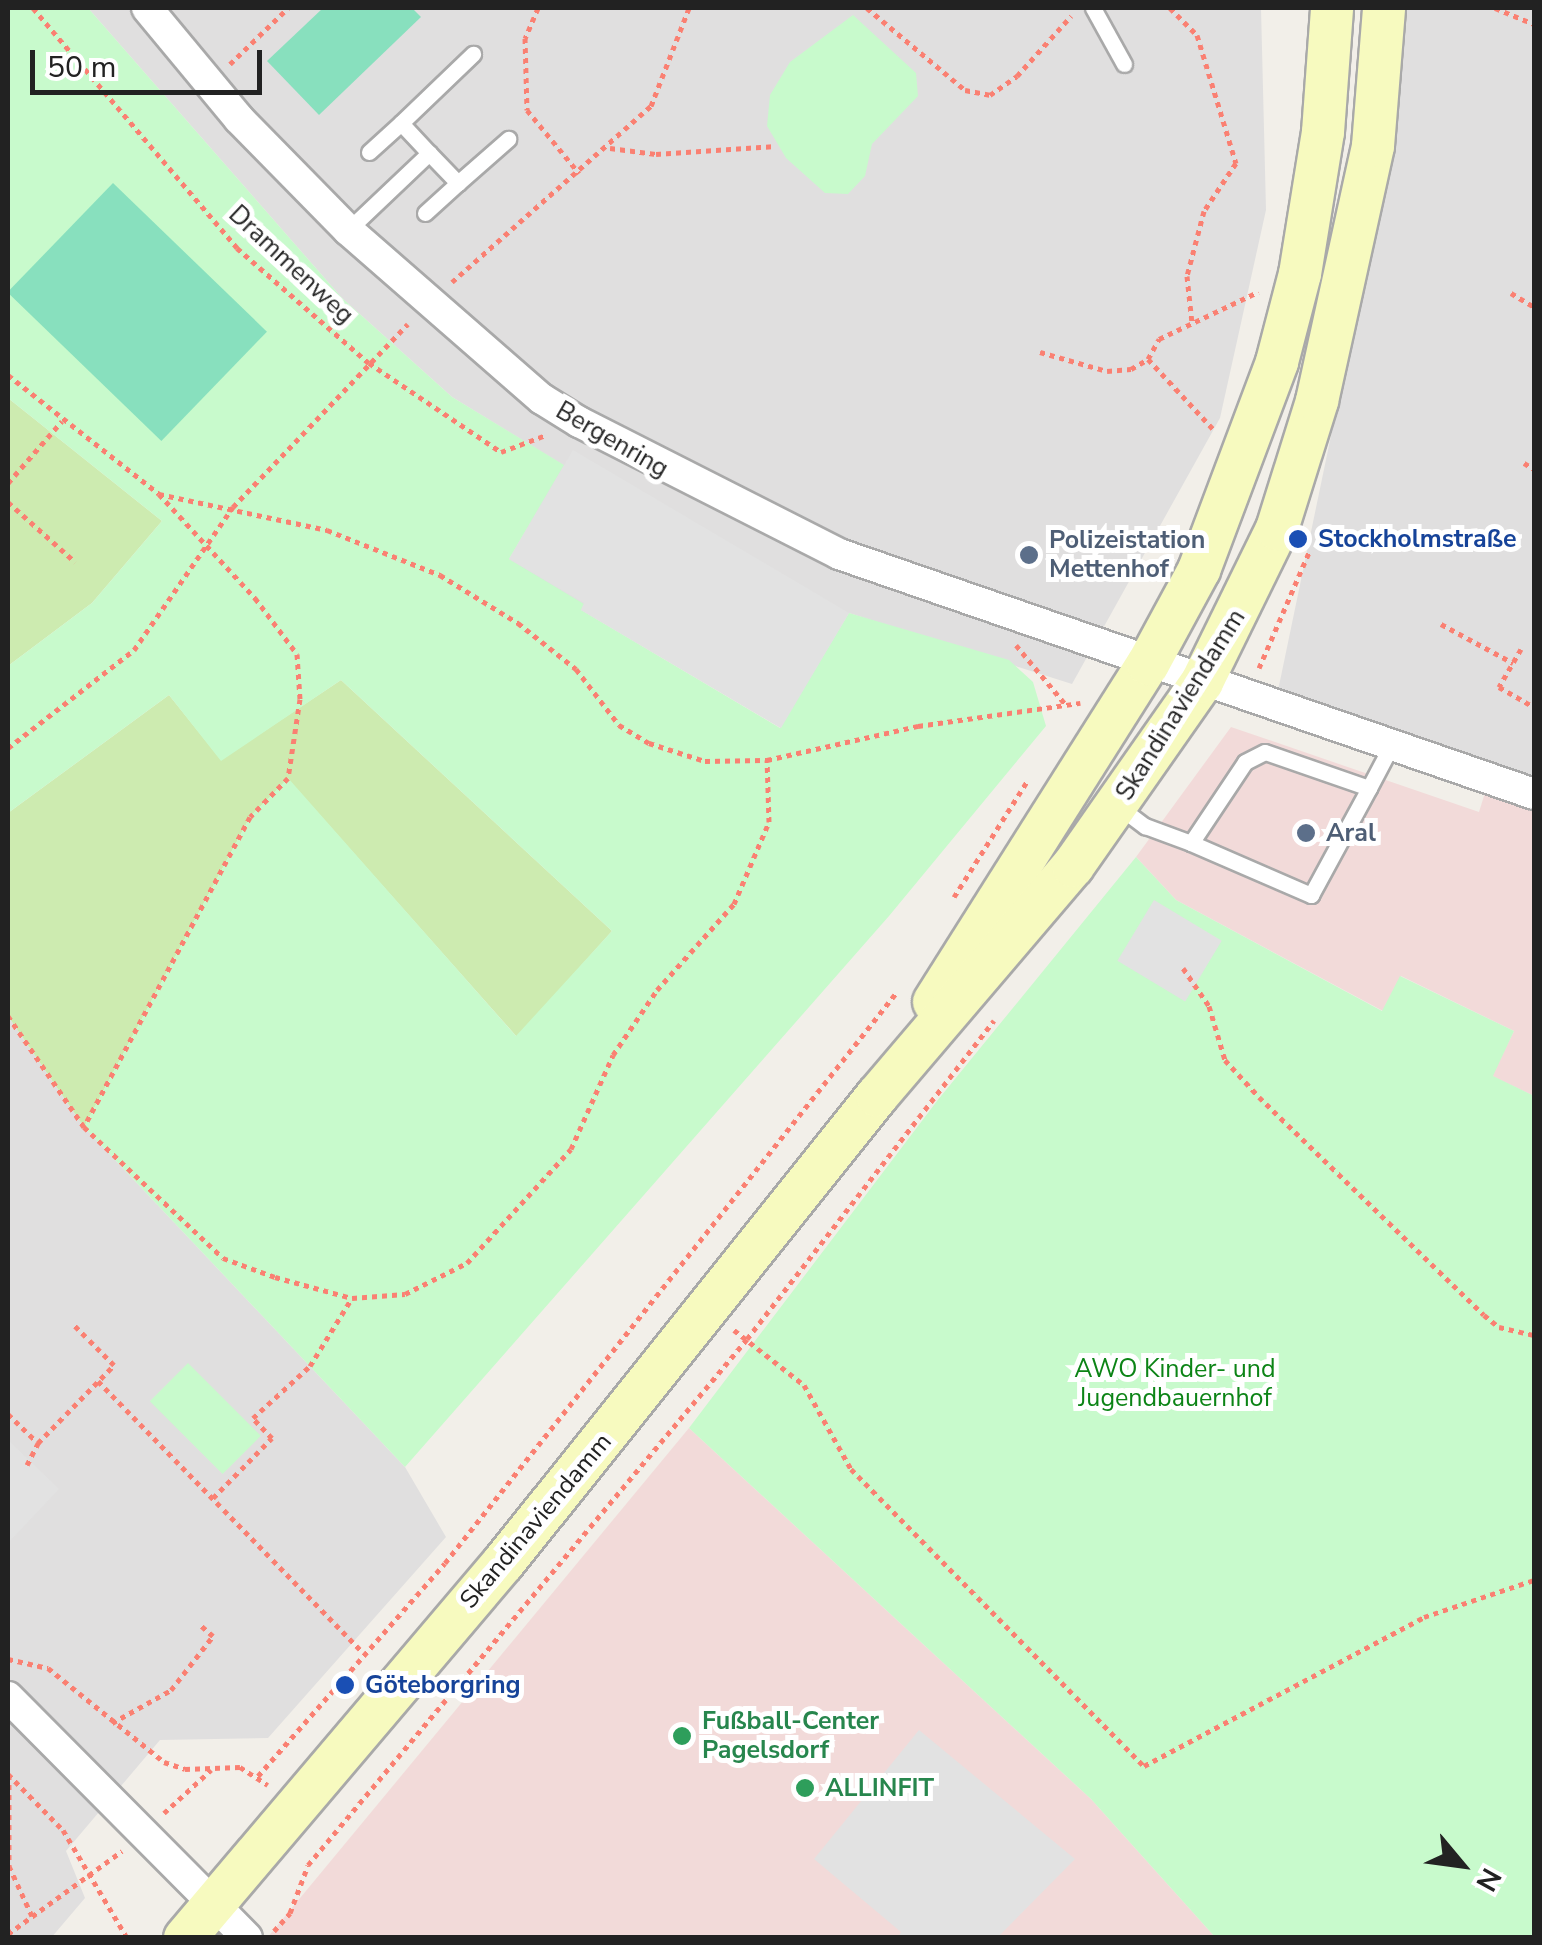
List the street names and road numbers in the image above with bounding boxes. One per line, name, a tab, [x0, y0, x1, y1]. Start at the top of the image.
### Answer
street label: Drammenweg	[222, 200, 360, 330]
street label: Bergenring	[550, 396, 674, 484]
street label: Skandinaviendamm	[1110, 604, 1252, 806]
street label: Skandinaviendamm	[454, 1427, 618, 1615]

